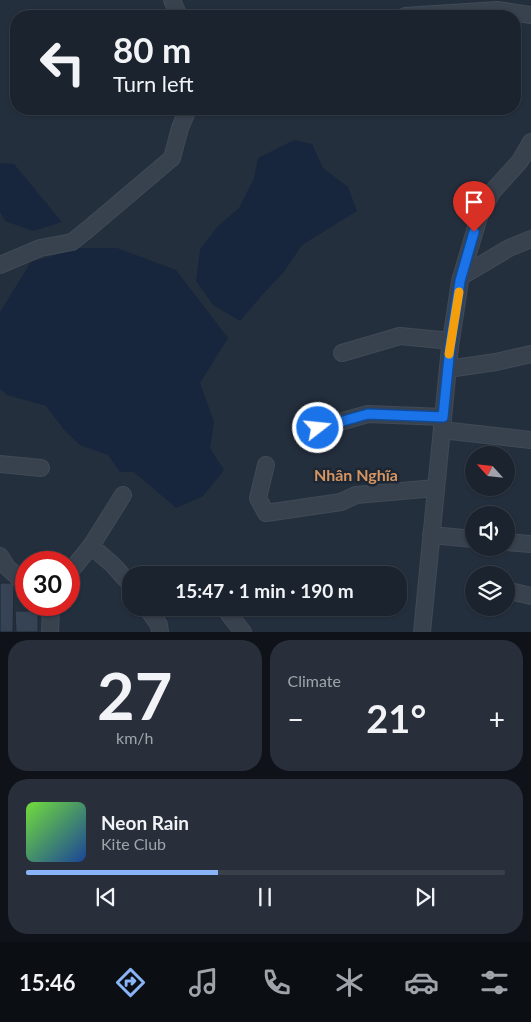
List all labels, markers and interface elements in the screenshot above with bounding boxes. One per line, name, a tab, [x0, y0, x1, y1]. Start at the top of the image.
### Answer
text: 80 m	[113, 28, 191, 70]
icon: left	[30, 30, 95, 95]
text: Turn left	[113, 70, 194, 97]
pin	[453, 181, 495, 232]
icon: arrive	[460, 188, 488, 216]
position arrow	[291, 401, 343, 453]
north arrow	[465, 446, 515, 496]
map controls	[465, 446, 515, 616]
district label: Nhân Nghĩa	[314, 465, 398, 484]
button: sound	[465, 506, 515, 556]
speed limit sign: 30	[15, 551, 80, 616]
button: layers	[465, 566, 515, 616]
text: 15:47 · 1 min · 190 m	[175, 579, 354, 602]
text: 27	[97, 656, 172, 734]
text: Climate	[288, 671, 341, 690]
text: 21°	[366, 695, 426, 741]
text: −	[288, 702, 304, 736]
text: +	[489, 702, 505, 736]
text: km/h	[116, 728, 153, 747]
text: Neon Rain	[101, 811, 189, 834]
text: Kite Club	[101, 834, 166, 853]
icon: previous	[92, 883, 120, 911]
icon: pause	[251, 883, 279, 911]
icon: next	[411, 883, 439, 911]
icon: directions	[113, 965, 148, 1000]
icon: music	[186, 965, 221, 1000]
icon: phone	[259, 965, 294, 1000]
icon: climate	[332, 965, 367, 1000]
icon: car	[404, 965, 439, 1000]
icon: filters	[477, 965, 512, 1000]
text: 15:46	[19, 969, 76, 996]

